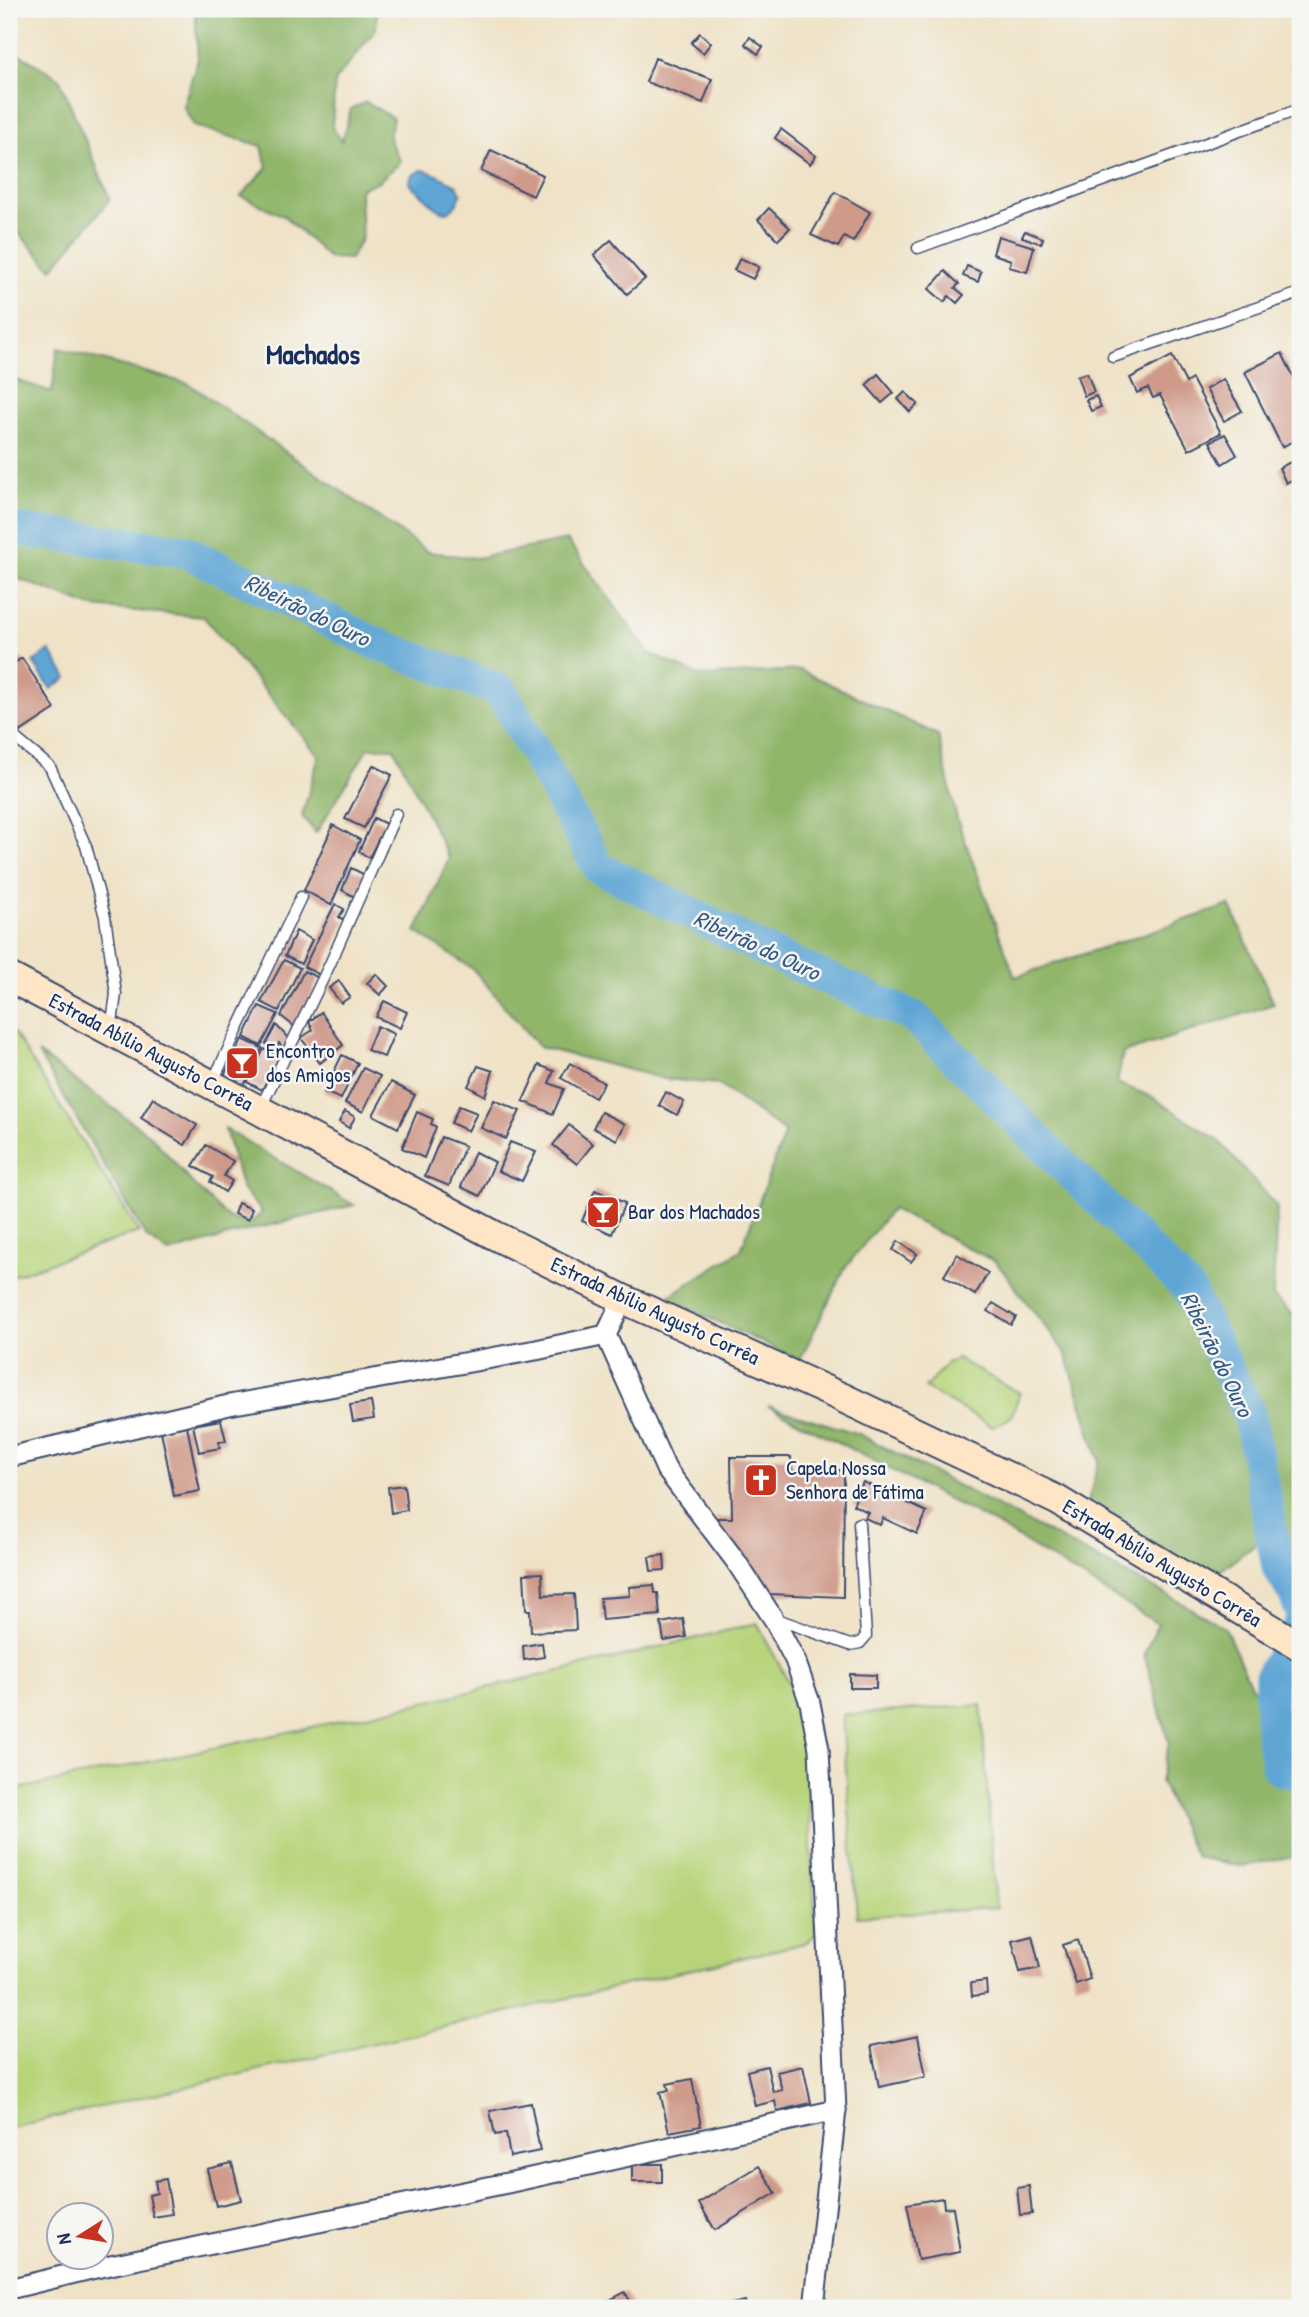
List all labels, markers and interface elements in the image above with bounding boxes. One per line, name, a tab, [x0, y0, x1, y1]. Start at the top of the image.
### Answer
district label: Machados	[266, 335, 360, 373]
water label: Ribeirão do Ouro	[240, 566, 376, 654]
water label: Ribeirão do Ouro	[689, 902, 827, 988]
street label: Estrada Abílio Augusto Corrêa	[44, 985, 258, 1118]
place label: Encontro dos Amigos	[266, 1036, 351, 1089]
bar icon: Encontro dos Amigos	[223, 1044, 261, 1082]
bar icon: Bar dos Machados	[584, 1193, 622, 1231]
place label: Bar dos Machados	[628, 1197, 760, 1226]
street label: Estrada Abílio Augusto Corrêa	[546, 1249, 764, 1372]
water label: Ribeirão do Ouro	[1174, 1286, 1262, 1423]
place label: Capela Nossa Senhora de Fátima	[786, 1453, 924, 1506]
church icon: Capela Nossa Senhora de Fátima	[742, 1461, 780, 1499]
street label: Estrada Abílio Augusto Corrêa	[1057, 1492, 1267, 1633]
north arrow	[46, 2202, 116, 2272]
text: N	[50, 2232, 77, 2247]

